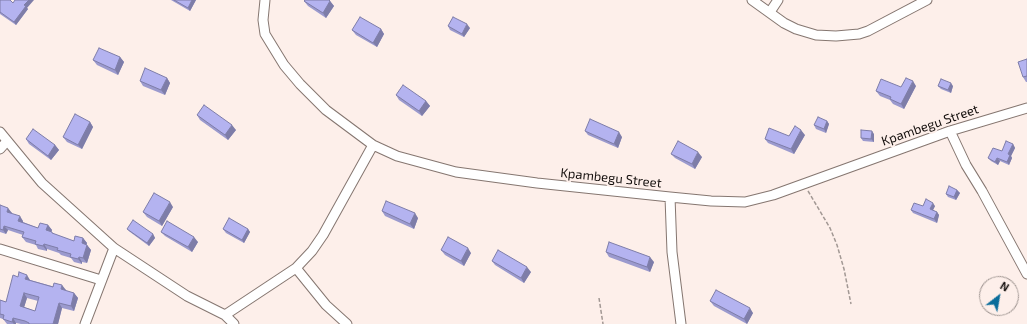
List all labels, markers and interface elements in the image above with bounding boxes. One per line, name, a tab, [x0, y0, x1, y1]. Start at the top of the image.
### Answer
street label: Kpambegu Street	[879, 101, 981, 149]
street label: Kpambegu Street	[560, 165, 662, 191]
north arrow	[979, 276, 1019, 316]
text: N	[998, 279, 1012, 294]

